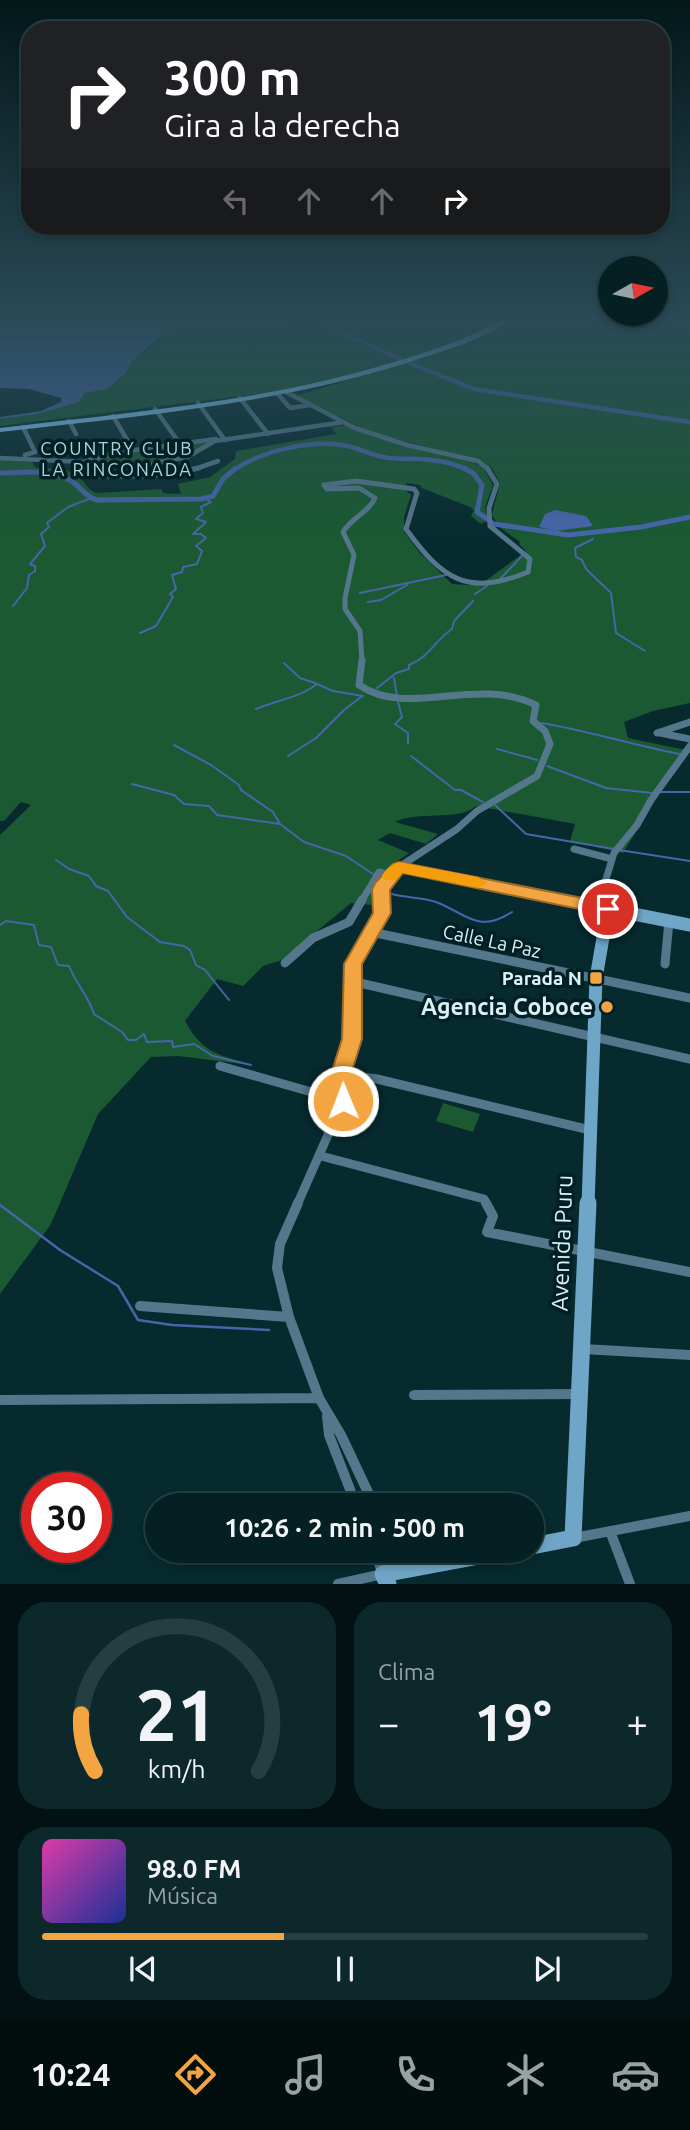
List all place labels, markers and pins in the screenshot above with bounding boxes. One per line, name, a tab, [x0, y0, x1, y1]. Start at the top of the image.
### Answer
pin	[578, 879, 638, 939]
place label: Parada N	[502, 967, 582, 989]
marker: Parada N	[588, 970, 604, 986]
place label: Agencia Coboce	[421, 994, 593, 1019]
marker: Agencia Coboce	[599, 999, 615, 1015]

